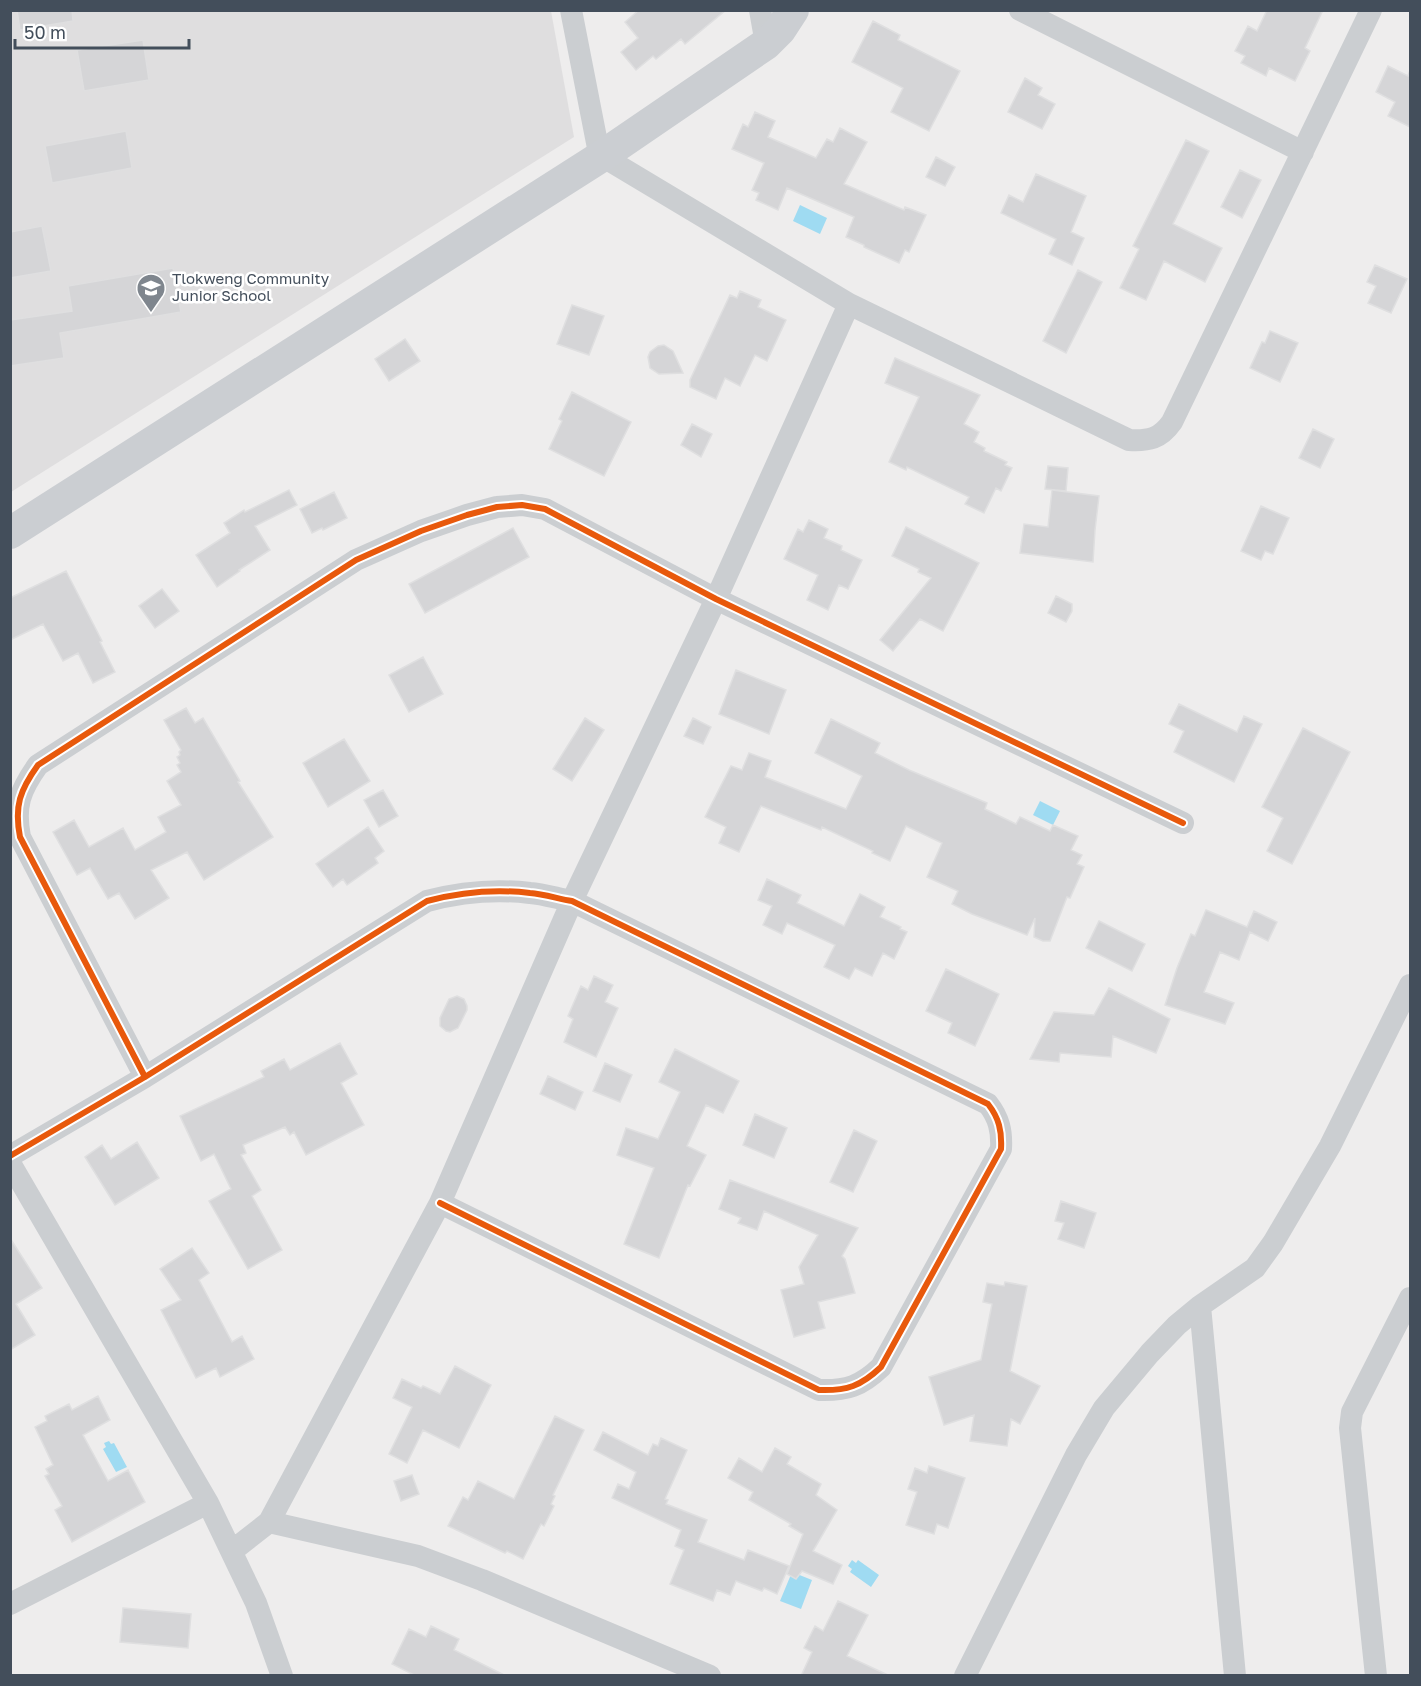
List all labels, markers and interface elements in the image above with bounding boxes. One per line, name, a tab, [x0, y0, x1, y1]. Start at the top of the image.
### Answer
scale bar	[15, 12, 189, 50]
text: 50 m	[24, 21, 66, 43]
place label: Tlokweng Community Junior School	[172, 269, 330, 304]
school or university icon: Tlokweng Community Junior School	[135, 272, 167, 314]

